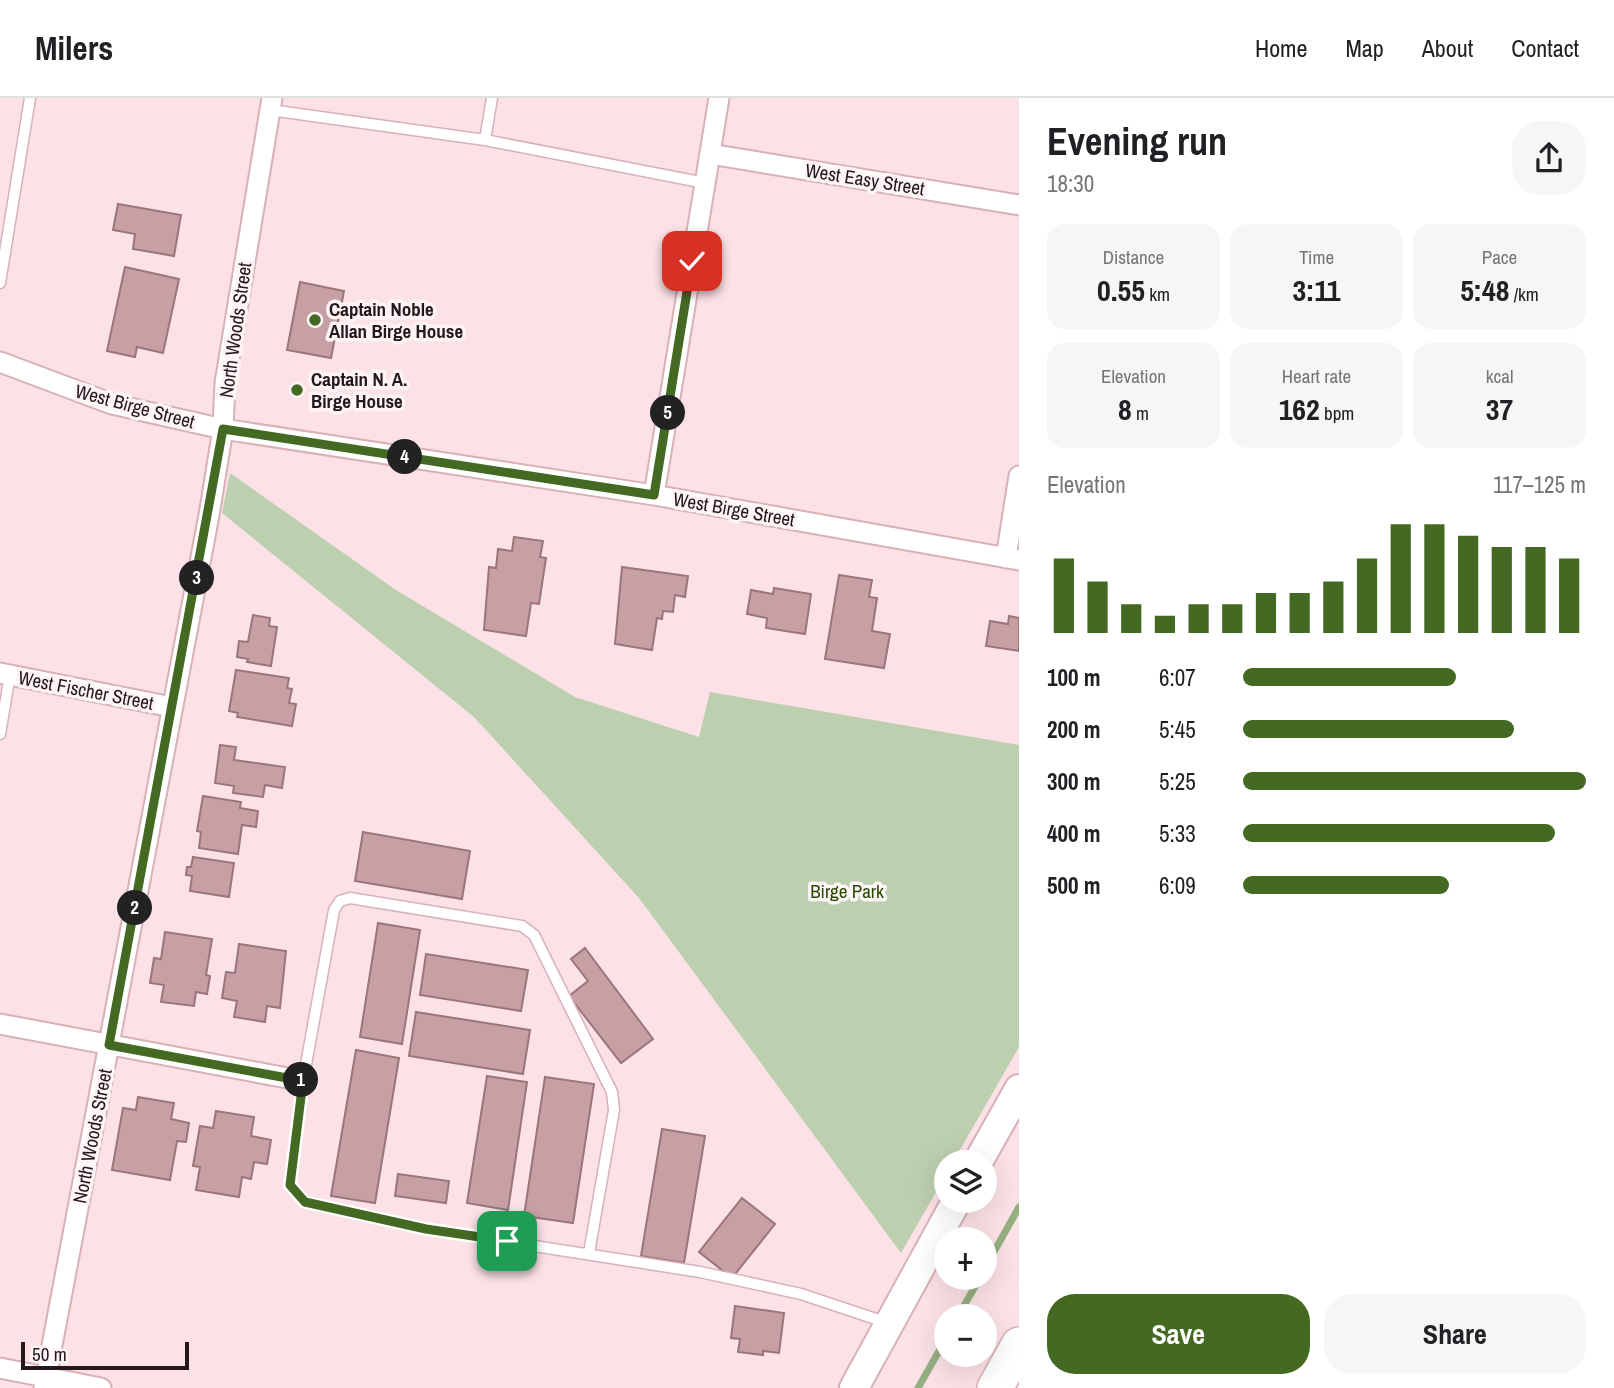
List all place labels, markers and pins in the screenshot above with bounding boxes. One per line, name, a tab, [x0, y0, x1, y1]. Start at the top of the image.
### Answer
pin	[662, 231, 722, 291]
place label: Captain Noble Allan Birge House	[329, 296, 464, 344]
marker: Captain Noble Allan Birge House	[307, 312, 323, 328]
place label: Captain N. A. Birge House	[311, 366, 407, 414]
marker: Captain N. A. Birge House	[289, 382, 305, 398]
pin: 5	[650, 396, 686, 430]
pin: 4	[388, 440, 422, 474]
pin: 3	[180, 560, 214, 596]
pin: 2	[118, 890, 152, 926]
pin: 1	[284, 1062, 318, 1098]
pin	[477, 1211, 537, 1271]

